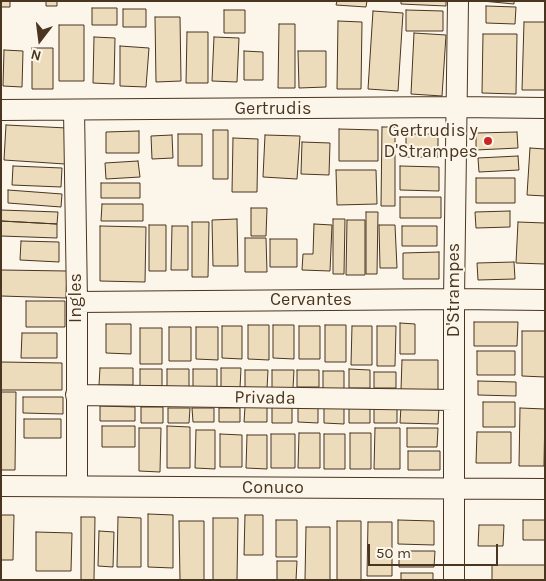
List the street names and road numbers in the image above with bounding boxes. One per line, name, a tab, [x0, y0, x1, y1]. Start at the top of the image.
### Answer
street label: Gertrudis	[234, 98, 312, 120]
street label: D'Strampes	[443, 243, 465, 337]
street label: Ingles	[65, 273, 87, 323]
street label: Cervantes	[270, 289, 352, 311]
street label: Privada	[234, 387, 296, 409]
street label: Conuco	[242, 477, 304, 499]

